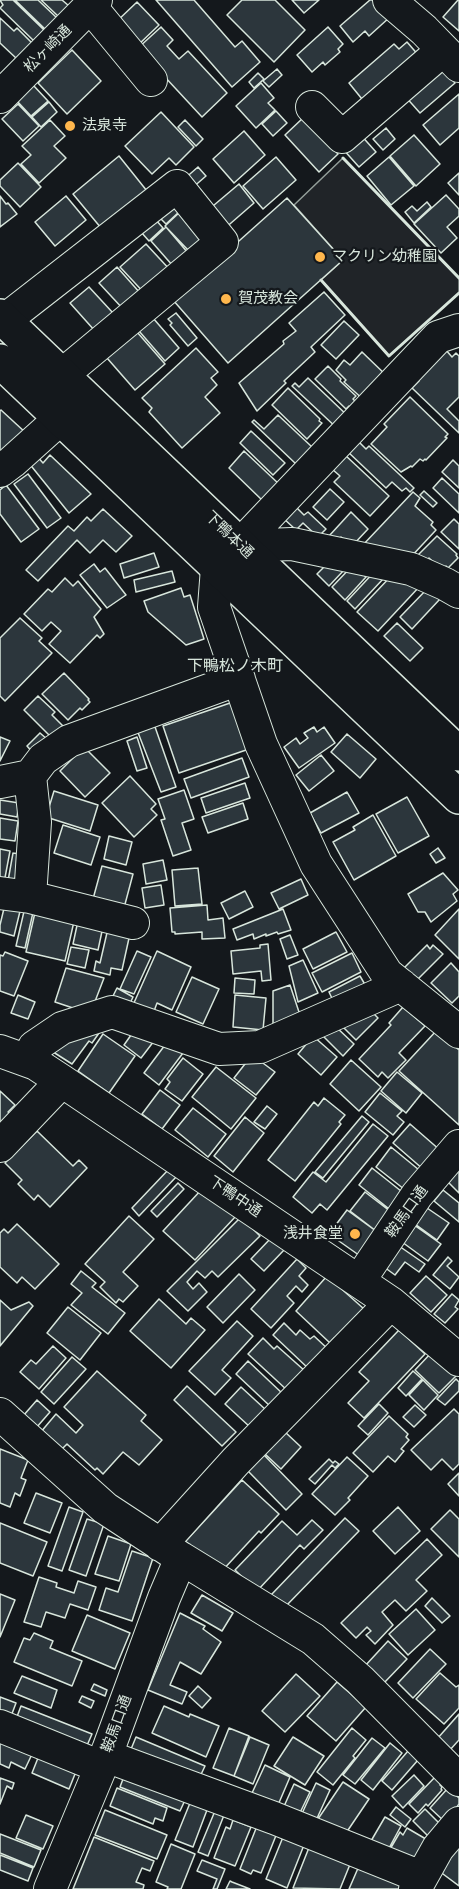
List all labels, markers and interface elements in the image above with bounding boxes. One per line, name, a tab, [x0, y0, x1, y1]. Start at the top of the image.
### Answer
street label: 松ヶ崎通	[20, 21, 76, 77]
place label: 法泉寺	[82, 117, 127, 135]
marker: 法泉寺	[63, 119, 77, 133]
place label: マクリン幼稚園	[332, 248, 437, 266]
marker: マクリン幼稚園	[313, 250, 327, 264]
place label: 賀茂教会	[238, 290, 298, 308]
marker: 賀茂教会	[219, 292, 233, 306]
street label: 下鴨本通	[201, 508, 257, 562]
district label: 下鴨松ノ木町	[187, 657, 283, 677]
street label: 下鴨中通	[205, 1173, 265, 1221]
street label: 鞍馬口通	[382, 1182, 432, 1242]
place label: 浅井食堂	[283, 1225, 343, 1243]
marker: 浅井食堂	[348, 1227, 362, 1241]
street label: 鞍馬口通	[98, 1693, 136, 1755]

